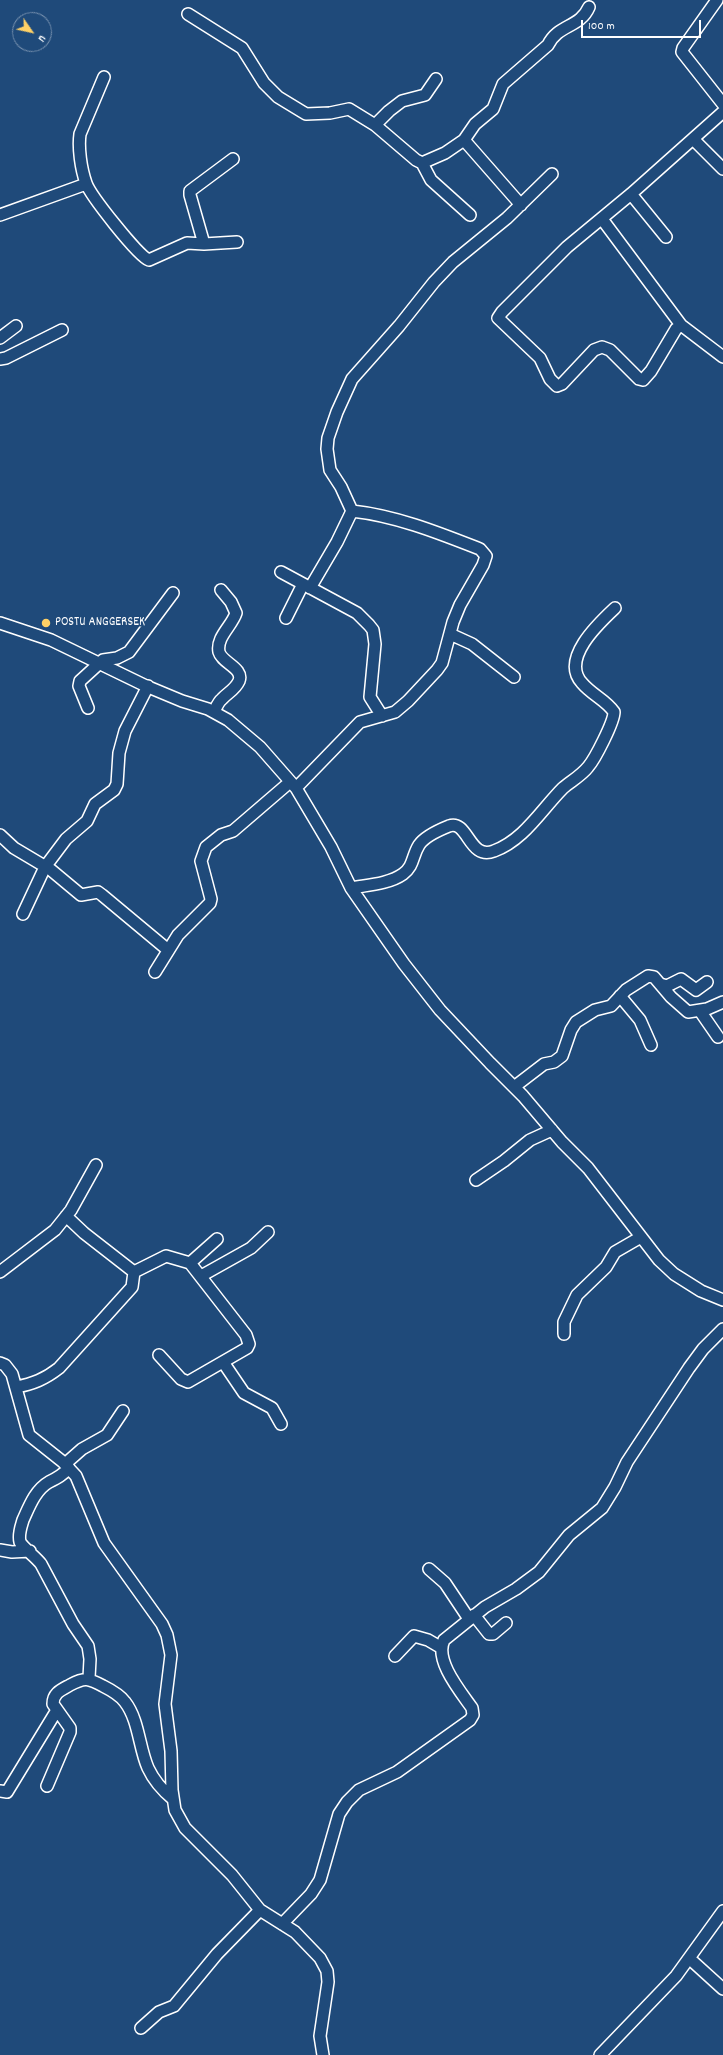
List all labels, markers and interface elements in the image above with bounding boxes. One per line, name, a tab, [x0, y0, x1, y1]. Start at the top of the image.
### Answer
north arrow	[12, 12, 52, 52]
scale bar	[583, 12, 703, 38]
text: 100 m	[588, 18, 615, 35]
text: U	[33, 31, 49, 45]
place label: POSTU ANGGERSEK	[55, 615, 145, 631]
marker: POSTU ANGGERSEK	[40, 617, 52, 629]

